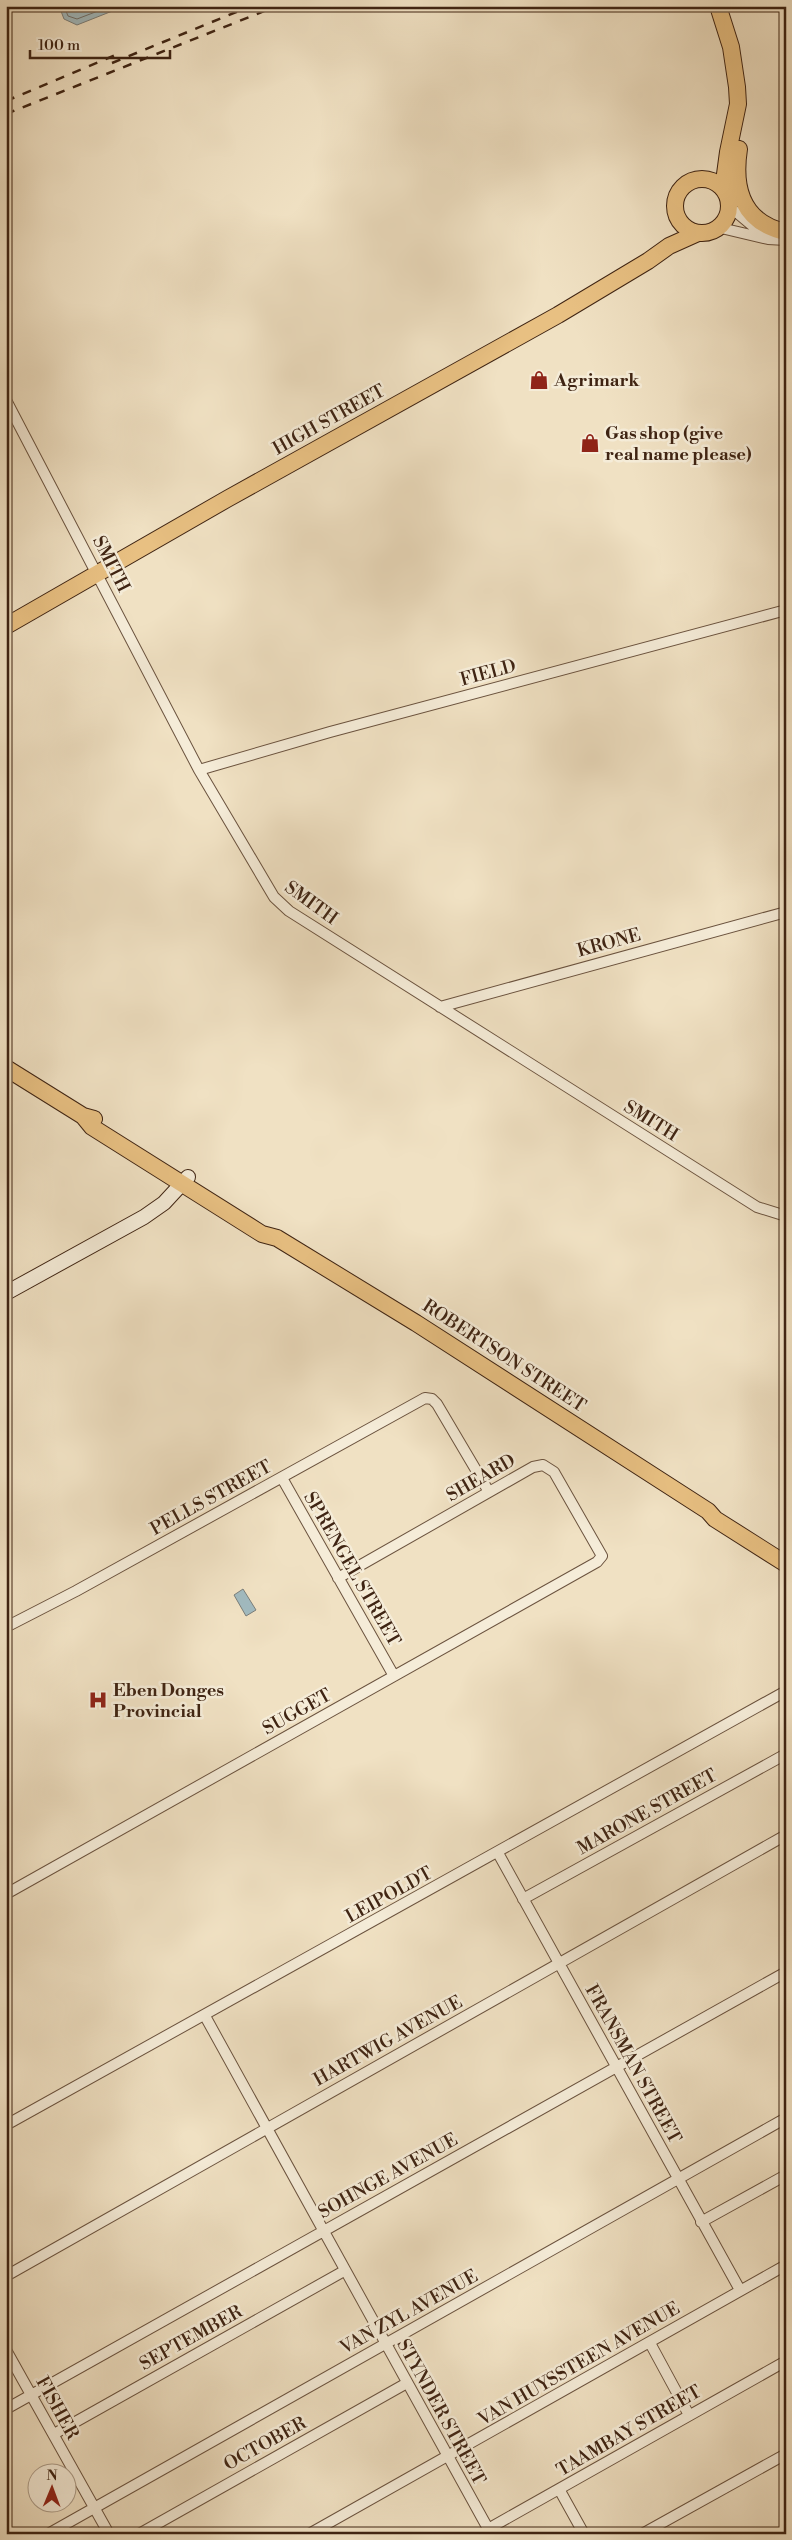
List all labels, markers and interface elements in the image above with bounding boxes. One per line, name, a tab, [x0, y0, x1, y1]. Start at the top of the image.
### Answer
scale bar	[30, 28, 170, 60]
text: 100 m	[38, 36, 80, 55]
shop icon: Agrimark	[528, 369, 550, 391]
place label: Agrimark	[553, 369, 640, 392]
street label: HIGH STREET	[269, 379, 390, 460]
place label: Gas shop (give real name please)	[605, 422, 752, 466]
shop icon: Gas shop (give real name please)	[579, 432, 601, 454]
street label: SMITH	[87, 532, 135, 597]
street label: FIELD	[457, 655, 519, 691]
street label: SMITH	[280, 876, 343, 930]
street label: KRONE	[575, 923, 643, 963]
street label: SMITH	[619, 1095, 683, 1147]
street label: ROBERTSON STREET	[418, 1295, 590, 1418]
street label: SHEARD	[442, 1449, 520, 1507]
street label: PELLS STREET	[146, 1455, 276, 1541]
street label: SPRENGEL STREET	[298, 1488, 406, 1651]
place label: Eben Donges Provincial	[113, 1679, 224, 1723]
street label: SUGGET	[259, 1684, 336, 1740]
hospital icon: Eben Donges Provincial	[87, 1689, 109, 1711]
street label: MARONE STREET	[573, 1764, 721, 1860]
street label: LEIPOLDT	[341, 1862, 437, 1928]
street label: FRANSMAN STREET	[580, 1981, 686, 2148]
street label: HARTWIG AVENUE	[310, 1991, 466, 2091]
street label: SOHNGE AVENUE	[314, 2128, 462, 2224]
street label: VAN ZYL AVENUE	[335, 2265, 482, 2360]
street label: VAN HUYSSTEEN AVENUE	[473, 2297, 684, 2432]
street label: SEPTEMBER	[136, 2300, 247, 2376]
street label: STYNDER STREET	[391, 2335, 491, 2489]
street label: FISHER	[30, 2373, 84, 2444]
street label: TAAMBAY STREET	[552, 2380, 706, 2482]
street label: OCTOBER	[220, 2412, 311, 2476]
north arrow	[28, 2462, 78, 2512]
text: N	[47, 2467, 58, 2485]

